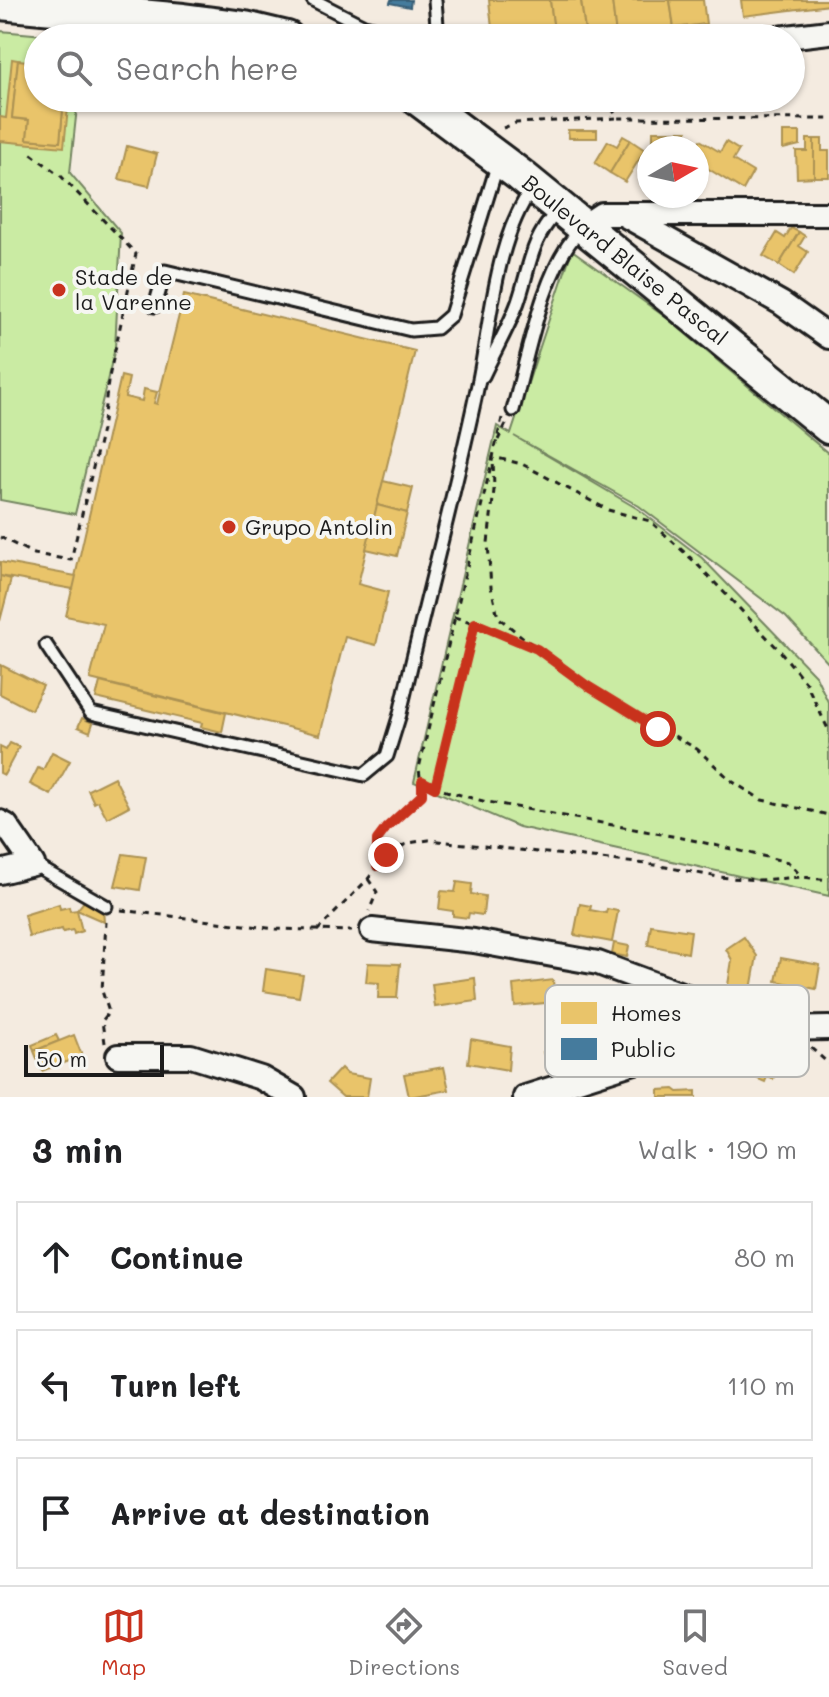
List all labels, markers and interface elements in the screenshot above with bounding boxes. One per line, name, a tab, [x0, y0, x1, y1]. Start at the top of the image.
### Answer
search box	[24, 24, 805, 112]
icon: search	[52, 46, 96, 90]
text: Search here	[116, 48, 299, 88]
north arrow	[637, 136, 709, 208]
street label: Boulevard Blaise Pascal	[517, 168, 734, 352]
place label: Stade de la Varenne	[75, 262, 192, 316]
marker: Stade de la Varenne	[50, 281, 68, 299]
place label: Grupo Antolin	[245, 512, 393, 541]
marker: Grupo Antolin	[220, 518, 238, 536]
route start	[640, 711, 676, 747]
route end	[368, 837, 404, 873]
legend	[545, 985, 809, 1077]
text: Homes	[611, 998, 682, 1027]
text: Public	[611, 1034, 676, 1063]
scale bar	[24, 1041, 164, 1077]
text: 50 m	[36, 1044, 87, 1073]
text: 3 min	[32, 1127, 123, 1172]
text: Walk · 190 m	[638, 1132, 797, 1166]
icon: ahead	[34, 1235, 78, 1279]
text: Continue	[110, 1237, 243, 1277]
text: 80 m	[734, 1240, 795, 1274]
icon: left	[34, 1363, 78, 1407]
text: Turn left	[110, 1365, 241, 1405]
text: 110 m	[727, 1368, 795, 1402]
icon: arrive	[34, 1491, 78, 1535]
text: Arrive at destination	[110, 1493, 430, 1533]
tab: Map	[101, 1604, 146, 1681]
tab: Directions	[348, 1604, 460, 1681]
tab: Saved	[663, 1604, 728, 1681]

